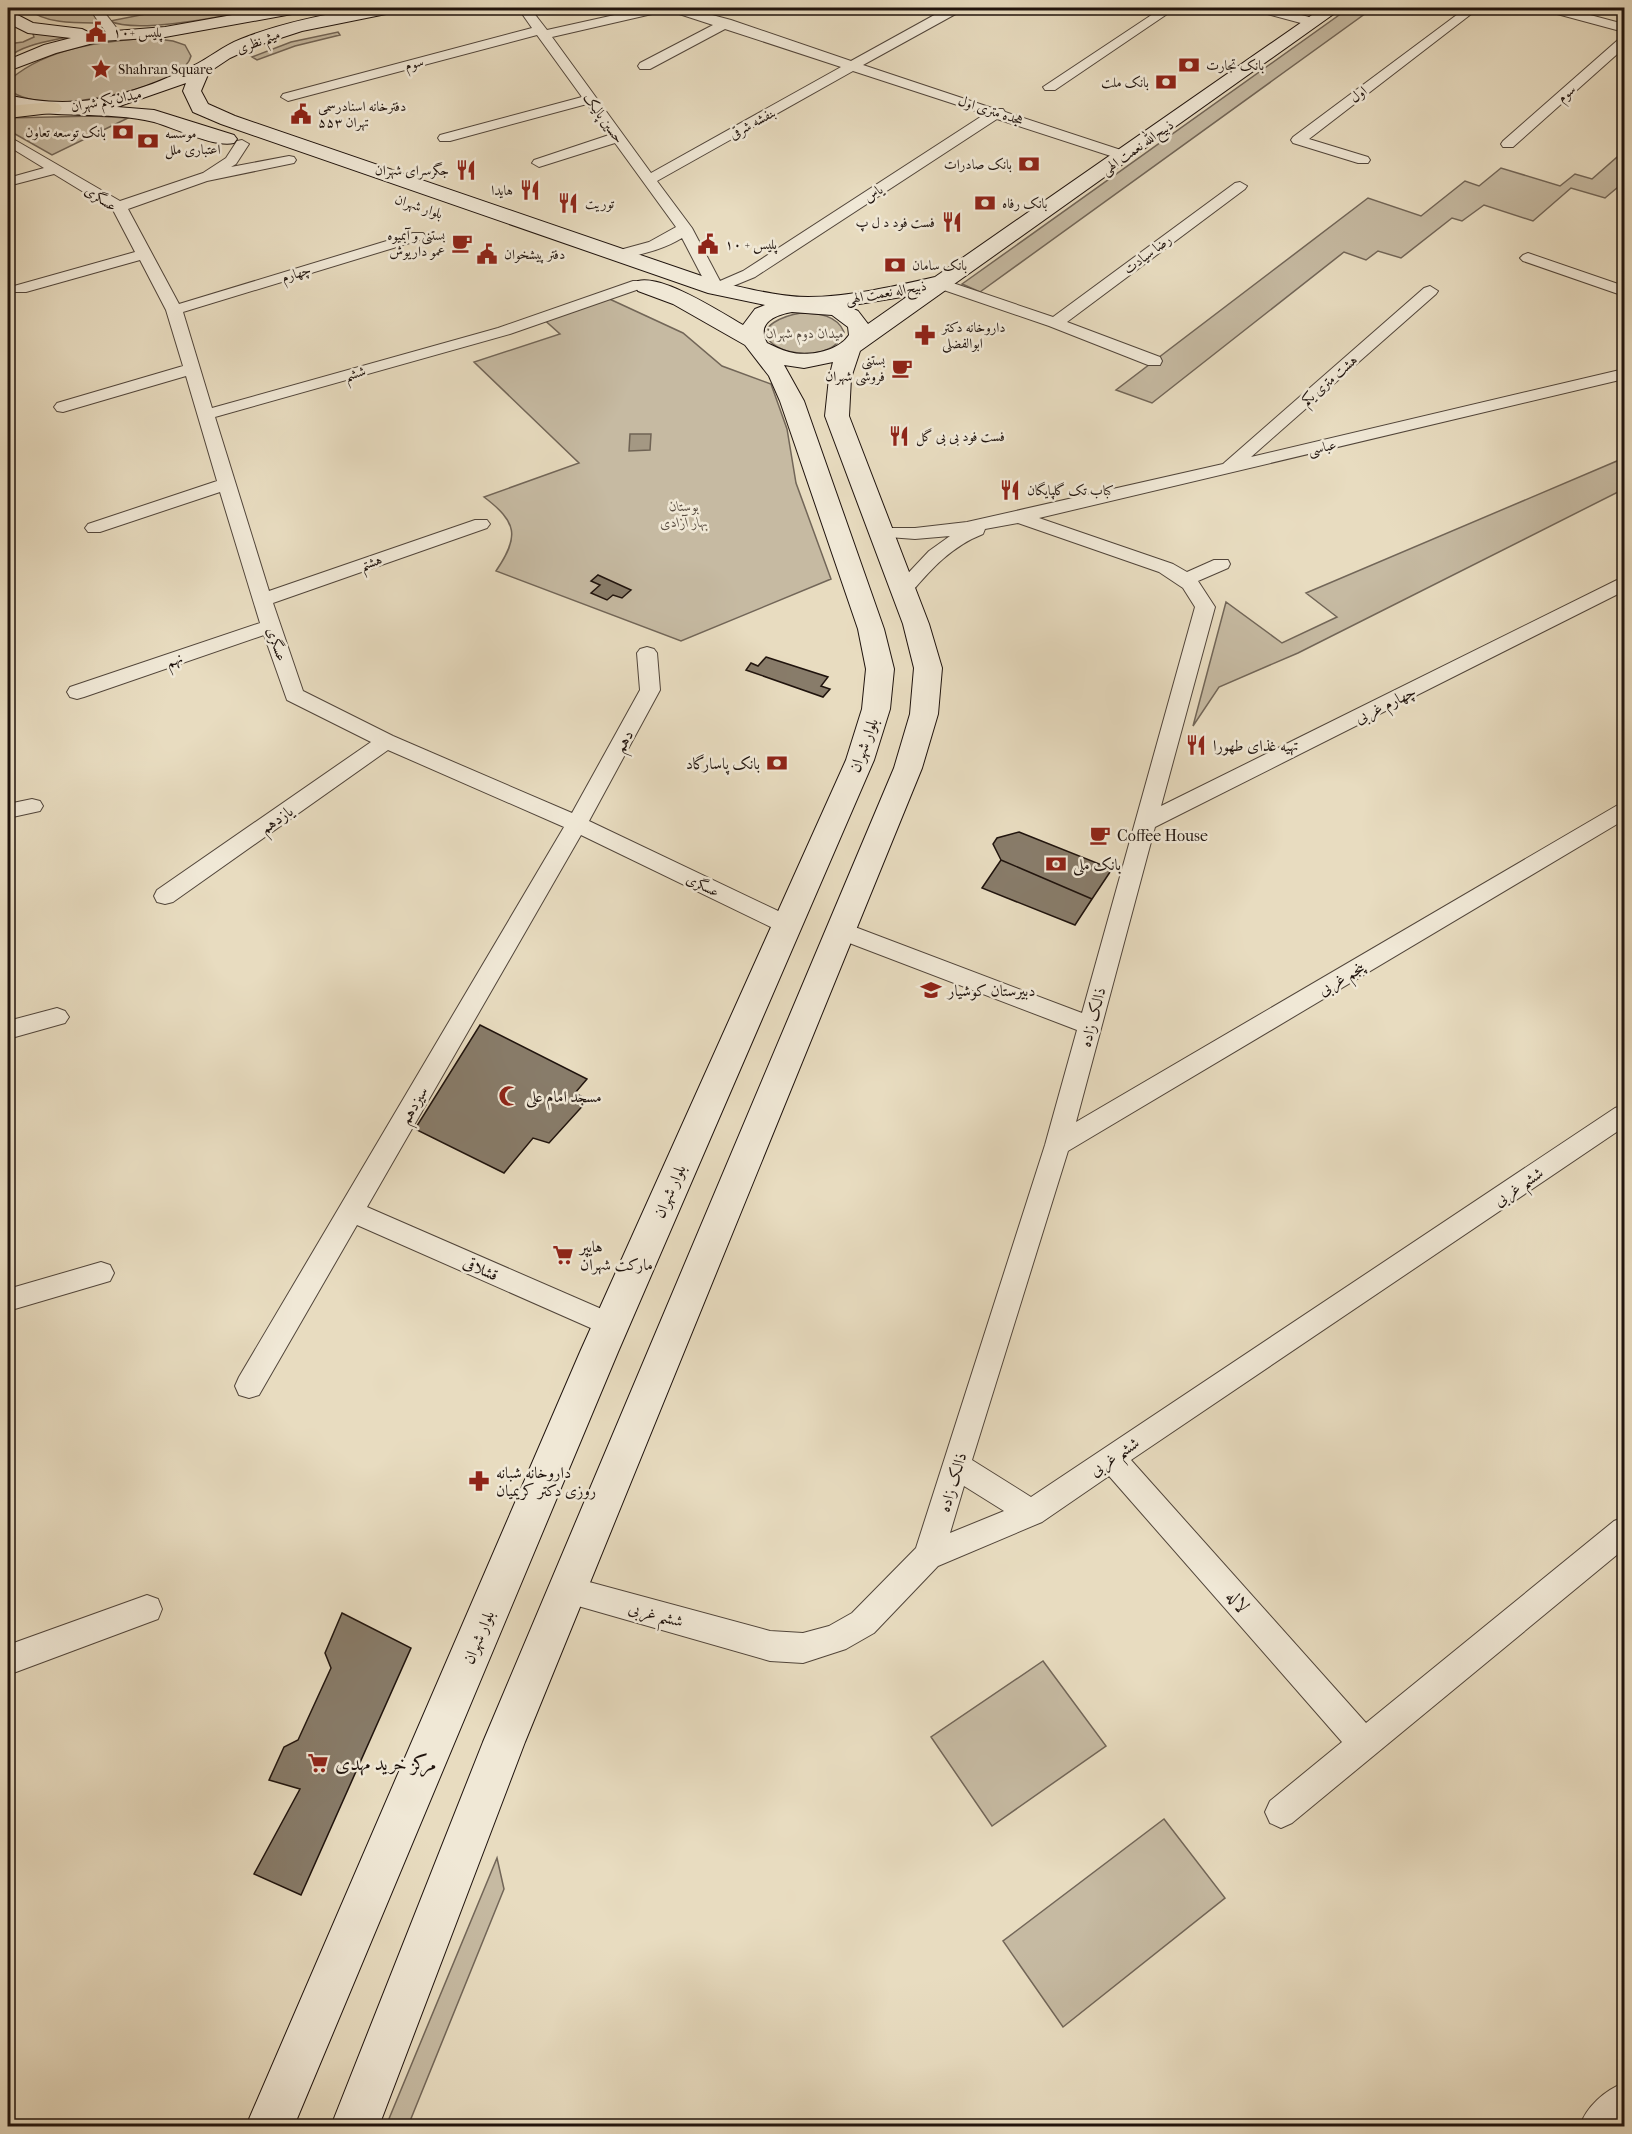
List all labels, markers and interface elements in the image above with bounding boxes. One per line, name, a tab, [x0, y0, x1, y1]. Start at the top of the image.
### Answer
public building icon: پلیس +۱۰	[84, 20, 108, 44]
place label: پلیس +۱۰	[113, 24, 163, 43]
street label: میثم نظری	[234, 25, 284, 62]
street label: سوم	[403, 53, 427, 78]
bank icon: بانک تجارت	[1177, 53, 1201, 77]
place icon: Shahran Square	[89, 57, 113, 81]
place label: بانک تجارت	[1206, 57, 1264, 74]
place label: Shahran Square	[118, 61, 213, 78]
bank icon: بانک ملت	[1154, 70, 1178, 94]
place label: بانک ملت	[1101, 74, 1149, 91]
street label: سوم	[1554, 81, 1582, 109]
street label: اول	[1346, 82, 1370, 106]
street label: میدان یکم شهران	[69, 85, 144, 121]
street label: حسین پالیک	[578, 90, 628, 148]
street label: هجده متری اول	[956, 92, 1026, 129]
place label: دفترخانه اسنادرسمی ۵۵۳ تهران	[318, 98, 406, 132]
public building icon: دفترخانه اسنادرسمی ۵۵۳ تهران	[289, 102, 313, 126]
street label: بنفشه شرقی	[726, 104, 779, 144]
street label: ذبیح‌الله نعمت الهی	[1096, 114, 1179, 182]
bank icon: بانک توسعه تعاون	[111, 120, 135, 144]
place label: بانک توسعه تعاون	[25, 124, 106, 141]
place label: موسسه اعتباری ملل	[165, 125, 221, 160]
bank icon: موسسه اعتباری ملل	[136, 129, 160, 153]
bank icon: بانک صادرات	[1017, 152, 1041, 176]
place label: بانک صادرات	[944, 156, 1012, 173]
restaurant icon: جگرسرای شهران	[454, 158, 478, 182]
place label: جگرسرای شهران	[375, 162, 449, 180]
restaurant icon: هایدا	[518, 178, 542, 202]
street label: یاس	[860, 180, 887, 206]
street label: عسگری	[81, 182, 120, 216]
place label: هایدا	[491, 182, 513, 199]
street label: بلوار شهران	[392, 190, 445, 224]
restaurant icon: توریت	[556, 191, 580, 215]
bank icon: بانک رفاه	[973, 191, 997, 215]
place label: توریت	[585, 195, 615, 212]
place label: بانک رفاه	[1002, 195, 1048, 212]
restaurant icon: فست فود د ل پ	[940, 210, 964, 234]
place label: فست فود د ل پ	[856, 214, 935, 232]
place label: بستنی و آبمیوه عمو داریوش	[387, 227, 445, 260]
cafe icon: بستنی و آبمیوه عمو داریوش	[450, 231, 474, 255]
street label: رضا سیادت	[1120, 231, 1175, 278]
public building icon: پلیس + ۱۰	[696, 232, 720, 256]
place label: پلیس + ۱۰	[725, 236, 778, 255]
public building icon: دفتر پیشخوان	[475, 242, 499, 266]
place label: دفتر پیشخوان	[504, 246, 565, 264]
bank icon: بانک سامان	[883, 253, 907, 277]
place label: بانک سامان	[912, 257, 968, 274]
street label: چهارم	[279, 261, 314, 290]
street label: ذبیح‌اله نعمت الهی	[844, 277, 929, 312]
place label: داروخانه دکتر ابوالفضلی	[940, 319, 1006, 353]
pharmacy icon: داروخانه دکتر ابوالفضلی	[913, 323, 937, 347]
park label: میدان دوم شهران	[766, 325, 844, 346]
street label: هشت متری یکم	[1298, 351, 1364, 413]
place label: بستنی فروشی شهران	[825, 352, 885, 386]
cafe icon: بستنی فروشی شهران	[890, 356, 914, 380]
street label: ششم	[343, 362, 369, 389]
restaurant icon: فست فود بی بی گل	[887, 424, 911, 448]
place label: فست فود بی بی گل	[916, 428, 1005, 447]
street label: عباسی	[1306, 436, 1338, 460]
restaurant icon: کباب تک گلپایگان	[998, 478, 1022, 502]
place label: کباب تک گلپایگان	[1027, 481, 1114, 500]
park label: بوستان بهار آزادی	[660, 498, 708, 532]
street label: هشتم	[358, 551, 386, 579]
street label: عسگری	[262, 625, 290, 664]
street label: نهم	[163, 648, 187, 677]
street label: چهارم غربی	[1351, 681, 1421, 732]
street label: بلوار شهران	[845, 715, 883, 775]
street label: دهم	[610, 727, 643, 759]
restaurant icon: تهیه غذای طهورا	[1184, 733, 1208, 757]
place label: تهیه غذای طهورا	[1213, 736, 1298, 756]
bank icon: بانک پاسارگاد	[765, 751, 789, 775]
place label: بانک پاسارگاد	[686, 754, 760, 775]
street label: یازدهم	[256, 801, 301, 842]
cafe icon: Coffee House	[1088, 823, 1112, 847]
place label: Coffee House	[1117, 826, 1208, 845]
bank icon: بانک ملی	[1044, 852, 1068, 876]
place label: بانک ملی	[1073, 855, 1121, 876]
street label: عسگری	[683, 870, 722, 902]
street label: پنجم غربی	[1314, 957, 1372, 1005]
school or university icon: دبیرستان کوشیار	[919, 978, 943, 1002]
place label: دبیرستان کوشیار	[946, 981, 1035, 1001]
street label: ذالک زاده	[1075, 985, 1110, 1049]
street label: سیزدهم	[395, 1083, 437, 1131]
mosque icon: مسجد امام علی	[497, 1084, 521, 1108]
place label: مسجد امام علی	[526, 1087, 602, 1111]
street label: بلوار شهران	[649, 1162, 691, 1221]
street label: ششم غربی	[1490, 1163, 1551, 1216]
place label: هایپر مارکت شهران	[578, 1237, 653, 1275]
supermarket icon: هایپر مارکت شهران	[551, 1243, 575, 1267]
street label: قشلاقی	[460, 1252, 501, 1285]
street label: ششم غربی	[1086, 1433, 1147, 1486]
street label: ذالک زاده	[934, 1450, 970, 1514]
place label: داروخانه شبانه روزی دکتر کریمیان	[496, 1463, 596, 1501]
pharmacy icon: داروخانه شبانه روزی دکتر کریمیان	[467, 1469, 491, 1493]
street label: لاله	[1221, 1585, 1254, 1618]
street label: ششم غربی	[625, 1598, 685, 1638]
street label: بلوار شهران	[459, 1607, 499, 1667]
supermarket icon: مرکز خرید مهدی	[306, 1751, 330, 1775]
place label: مرکز خرید مهدی	[335, 1752, 436, 1777]

